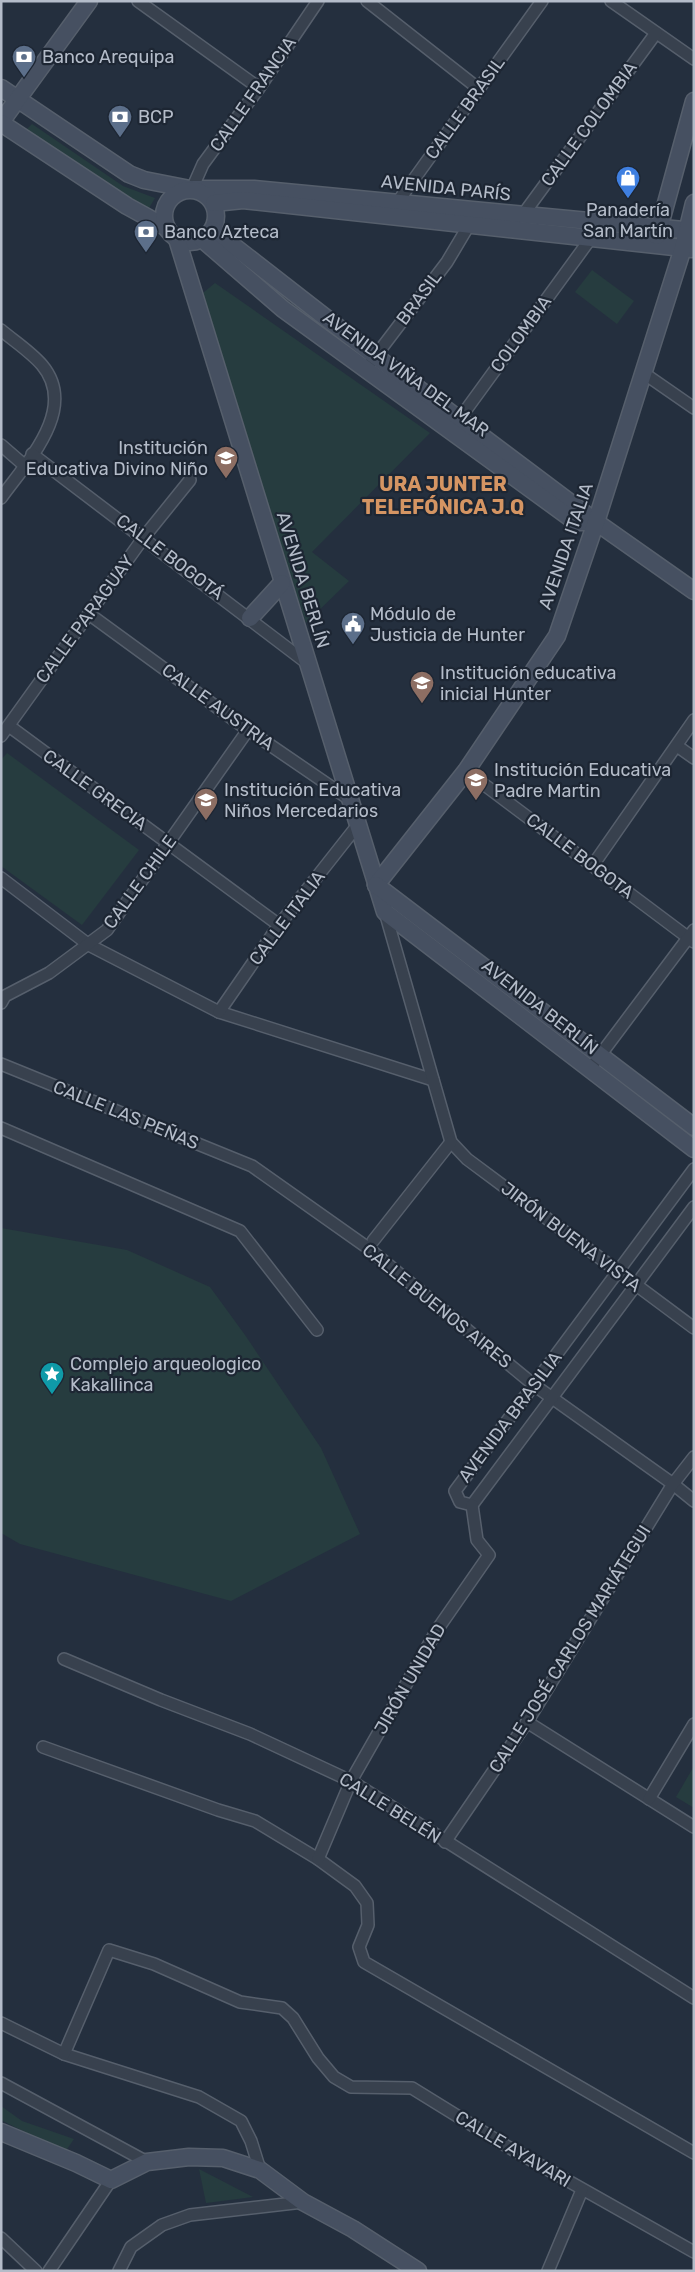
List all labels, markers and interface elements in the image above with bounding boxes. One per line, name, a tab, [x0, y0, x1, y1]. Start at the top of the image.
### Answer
street label: CALLE FRANCIA	[205, 32, 301, 156]
bank icon: Banco Arequipa	[11, 44, 37, 78]
place label: Banco Arequipa	[42, 46, 174, 68]
street label: CALLE BRASIL	[420, 52, 510, 164]
street label: CALLE COLOMBIA	[536, 57, 642, 191]
bank icon: BCP	[107, 104, 133, 138]
place label: BCP	[138, 106, 174, 128]
shop icon: Panadería San Martín	[615, 165, 641, 199]
street label: AVENIDA PARÍS	[380, 170, 512, 206]
place label: Panadería San Martín	[583, 199, 673, 242]
bank icon: Banco Azteca	[133, 219, 159, 253]
place label: Banco Azteca	[164, 221, 279, 243]
street label: BRASIL	[392, 267, 446, 329]
street label: COLOMBIA	[486, 291, 556, 377]
street label: AVENIDA VIÑA DEL MAR	[319, 306, 493, 442]
place label: Institución Educativa Divino Niño	[26, 437, 208, 480]
school or university icon: Institución Educativa Divino Niño	[213, 445, 239, 479]
district label: URA JUNTER TELEFÓNICA J.Q	[362, 472, 524, 519]
street label: AVENIDA ITALIA	[534, 480, 598, 612]
street label: CALLE BOGOTÁ	[112, 509, 228, 605]
street label: AVENIDA BERLÍN	[272, 509, 334, 651]
street label: CALLE PARAGUAY	[31, 550, 139, 687]
place label: Módulo de Justicia de Hunter	[370, 603, 525, 646]
public building icon: Módulo de Justicia de Hunter	[340, 611, 366, 645]
street label: CALLE AUSTRIA	[157, 659, 279, 755]
place label: Institución educativa inicial Hunter	[440, 662, 617, 705]
school or university icon: Institución educativa inicial Hunter	[409, 670, 435, 704]
street label: CALLE GRECIA	[39, 745, 151, 835]
place label: Institución Educativa Padre Martin	[494, 759, 671, 802]
school or university icon: Institución Educativa Padre Martin	[463, 767, 489, 801]
place label: Institución Educativa Niños Mercedarios	[224, 779, 401, 822]
school or university icon: Institución Educativa Niños Mercedarios	[193, 787, 219, 821]
street label: CALLE BOGOTA	[522, 808, 638, 904]
street label: CALLE CHILE	[99, 831, 181, 933]
street label: CALLE ITALIA	[244, 866, 330, 970]
street label: AVENIDA BERLÍN	[477, 955, 603, 1059]
street label: CALLE LAS PEÑAS	[50, 1076, 202, 1154]
street label: JIRÓN BUENA VISTA	[497, 1177, 645, 1297]
street label: CALLE BUENOS AIRES	[358, 1239, 516, 1373]
street label: AVENIDA BRASILIA	[454, 1347, 566, 1487]
place label: Complejo arqueologico Kakallinca	[70, 1353, 261, 1396]
place icon: Complejo arqueologico Kakallinca	[39, 1361, 65, 1395]
street label: CALLE JOSÉ CARLOS MARIÁTEGUI	[484, 1521, 656, 1777]
street label: JIRÓN UNIDAD	[370, 1620, 450, 1738]
street label: CALLE BELÉN	[335, 1768, 445, 1848]
street label: CALLE AYAVARI	[451, 2106, 575, 2192]

